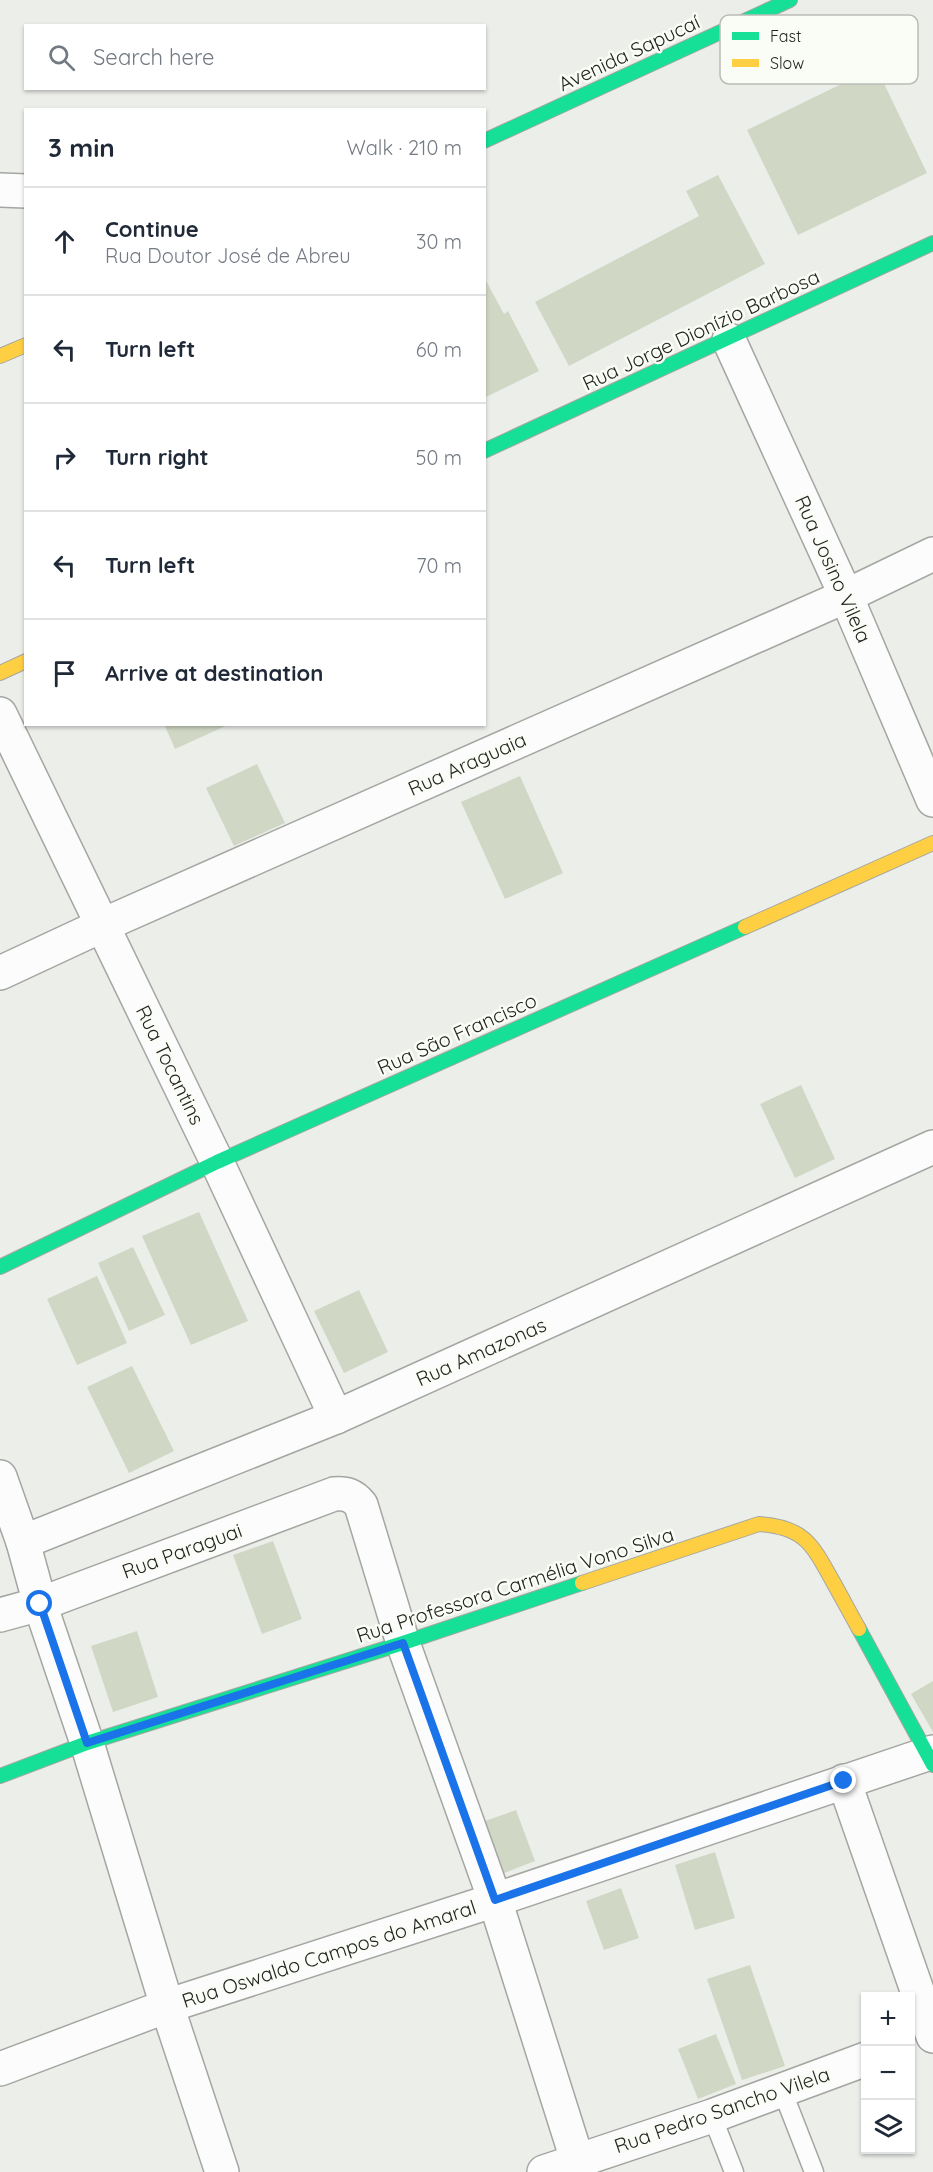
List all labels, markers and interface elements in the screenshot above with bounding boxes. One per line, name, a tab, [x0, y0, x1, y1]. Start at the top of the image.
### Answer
street label: Avenida Sapucaí	[554, 9, 704, 96]
legend	[720, 15, 918, 84]
search box	[24, 24, 486, 90]
text: Fast	[770, 26, 801, 46]
icon: search	[45, 41, 78, 74]
text: Search here	[93, 43, 214, 71]
text: Slow	[770, 53, 804, 73]
text: 3 min	[48, 131, 115, 164]
text: Walk · 210 m	[347, 135, 462, 160]
text: Continue	[105, 215, 199, 243]
icon: ahead	[48, 225, 81, 258]
text: 30 m	[416, 229, 462, 254]
text: Rua Doutor José de Abreu	[105, 243, 351, 268]
street label: Rua Jorge Dionízio Barbosa	[578, 264, 823, 396]
icon: left	[48, 333, 81, 366]
text: Turn left	[105, 335, 195, 363]
text: 60 m	[416, 337, 462, 362]
icon: right	[48, 441, 81, 474]
text: Turn right	[105, 443, 209, 471]
text: 50 m	[416, 445, 462, 470]
street label: Rua Josino Vilela	[790, 491, 877, 646]
icon: left	[48, 549, 81, 582]
text: Turn left	[105, 551, 195, 579]
text: 70 m	[416, 553, 462, 578]
icon: arrive	[48, 657, 81, 690]
text: Arrive at destination	[105, 659, 323, 687]
street label: Rua Araguaia	[404, 726, 530, 801]
street label: Rua São Francisco	[373, 987, 540, 1080]
street label: Rua Tocantins	[131, 1001, 210, 1129]
street label: Rua Amazonas	[412, 1312, 550, 1391]
street label: Rua Paraguai	[118, 1517, 245, 1584]
street label: Rua Professora Carmélia Vono Silva	[353, 1521, 677, 1648]
route start	[26, 1590, 52, 1616]
route end	[830, 1767, 856, 1793]
street label: Rua Oswaldo Campos do Amaral	[179, 1894, 479, 2013]
map controls	[861, 1992, 915, 2154]
button: +	[861, 1992, 915, 2046]
button: −	[861, 2046, 915, 2100]
street label: Rua Pedro Sancho Vilela	[611, 2061, 833, 2158]
button: layers	[861, 2100, 915, 2154]

